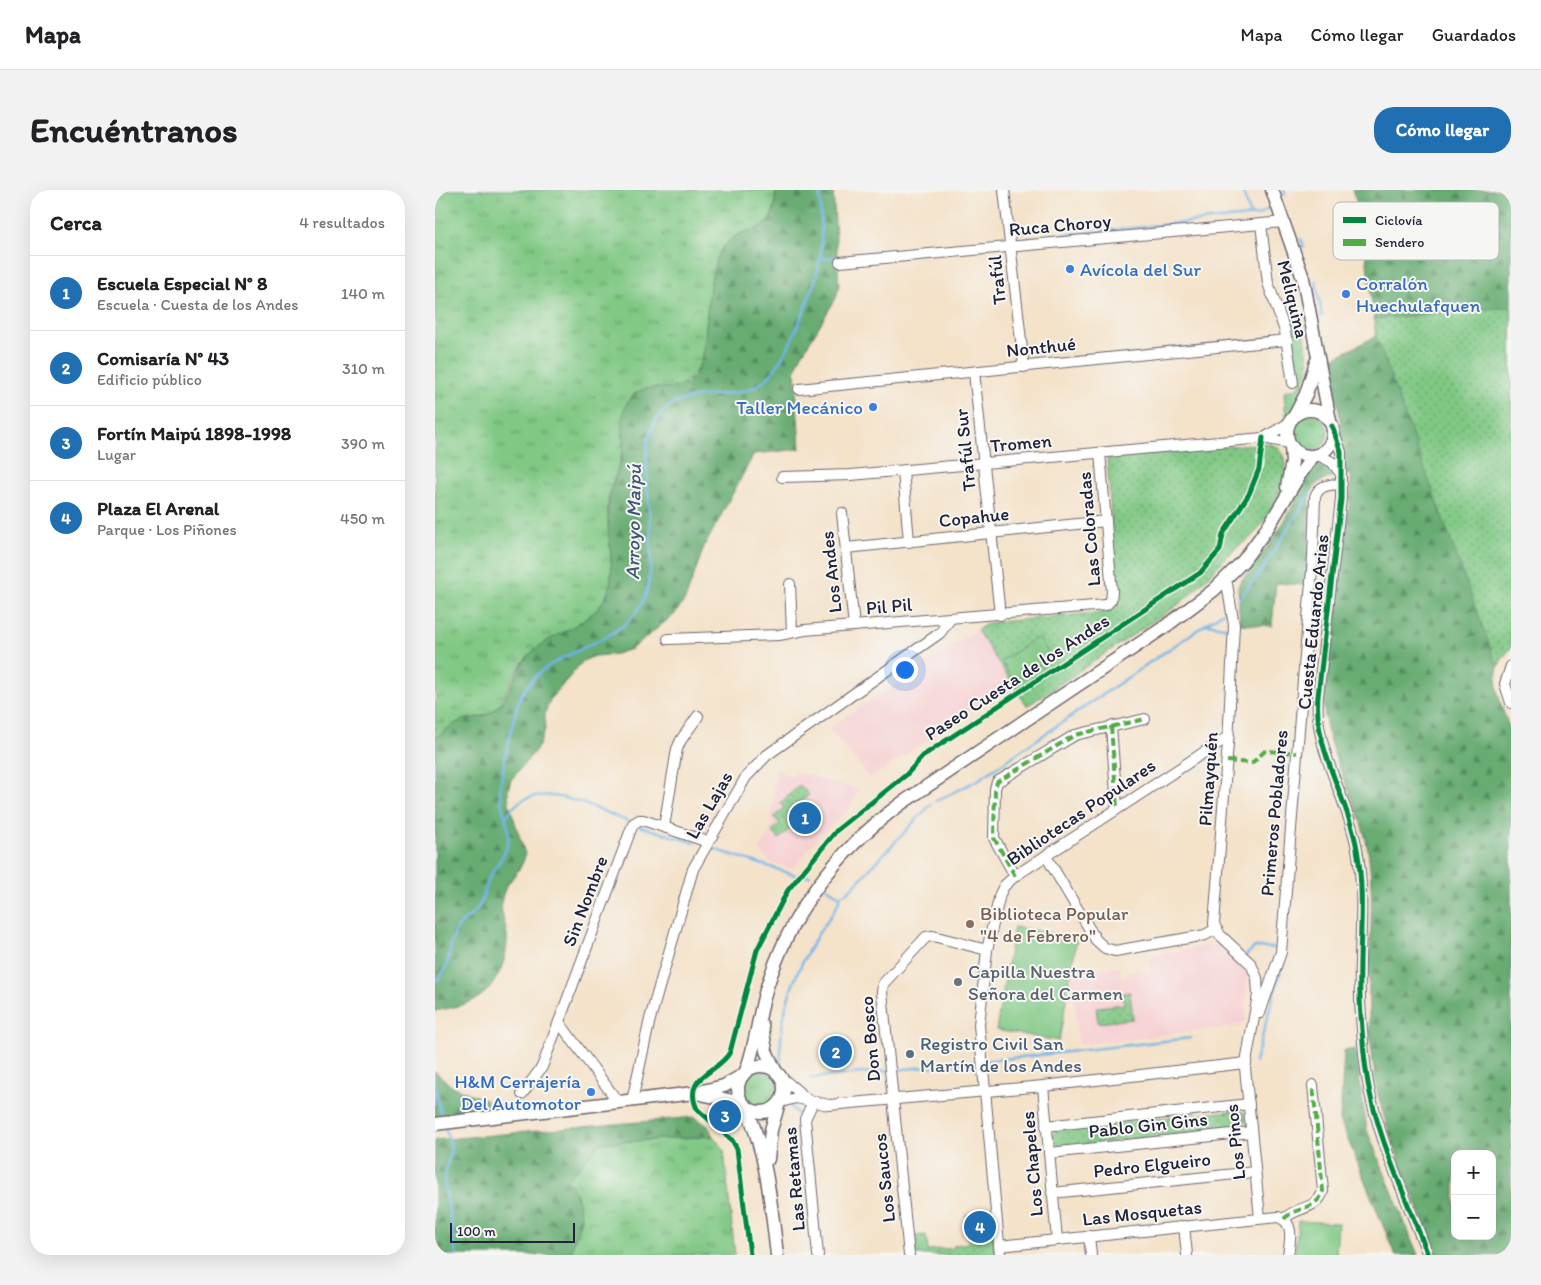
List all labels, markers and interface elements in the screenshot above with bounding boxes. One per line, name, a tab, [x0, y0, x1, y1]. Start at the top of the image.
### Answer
text: Mapa	[25, 20, 81, 49]
text: Mapa	[1241, 24, 1282, 46]
text: Cómo llegar	[1310, 24, 1404, 46]
text: Guardados	[1432, 24, 1516, 46]
button: Cómo llegar	[1374, 107, 1511, 153]
text: Encuéntranos	[30, 109, 238, 151]
legend	[1333, 202, 1499, 260]
street label: Ruca Choroy	[1008, 209, 1112, 241]
text: Cerca	[50, 210, 102, 235]
text: Ciclovía	[1375, 212, 1423, 229]
text: 4 resultados	[299, 213, 385, 232]
text: Sendero	[1375, 234, 1424, 251]
street label: Trafúl	[983, 253, 1011, 306]
place label: Avícola del Sur	[1080, 258, 1201, 281]
street label: Meliquina	[1272, 258, 1314, 340]
marker: Avícola del Sur	[1064, 263, 1076, 275]
text: Escuela Especial N° 8	[97, 272, 267, 295]
place label: Corralón Huechulafquen	[1356, 272, 1480, 317]
text: 1	[62, 284, 70, 303]
text: 140 m	[341, 284, 385, 303]
marker: Corralón Huechulafquen	[1340, 288, 1352, 300]
text: Escuela · Cuesta de los Andes	[97, 295, 298, 314]
street label: Nonthué	[1005, 332, 1077, 362]
text: Comisaría N° 43	[97, 347, 229, 370]
text: 2	[62, 359, 70, 378]
text: 310 m	[342, 359, 385, 378]
text: Edificio público	[97, 370, 202, 389]
place label: Taller Mecánico	[736, 396, 863, 419]
marker: Taller Mecánico	[867, 401, 879, 413]
street label: Trafúl Sur	[949, 407, 981, 492]
text: Fortín Maipú 1898-1998	[97, 422, 291, 445]
street label: Tromen	[989, 429, 1053, 457]
text: 3	[62, 434, 70, 453]
text: 390 m	[341, 434, 385, 453]
text: Lugar	[97, 445, 136, 464]
water label: Arroyo Maipú	[620, 463, 646, 580]
street label: Las Coloradas	[1073, 471, 1105, 587]
text: Plaza El Arenal	[97, 497, 219, 520]
street label: Copahue	[938, 502, 1010, 532]
text: 4	[61, 509, 71, 528]
text: 450 m	[340, 509, 385, 528]
text: Parque · Los Piñones	[97, 520, 237, 539]
street label: Los Andes	[815, 530, 847, 614]
street label: Cuesta Eduardo Arias	[1292, 533, 1334, 711]
street label: Pil Pil	[865, 592, 914, 619]
street label: Paseo Cuesta de los Andes	[920, 609, 1114, 745]
your location	[892, 657, 918, 683]
street label: Primeros Pobladores	[1255, 729, 1293, 897]
street label: Pilmayquén	[1193, 731, 1223, 827]
street label: Bibliotecas Populares	[1002, 754, 1160, 870]
street label: Las Lajas	[680, 767, 738, 843]
pin: 1	[789, 799, 821, 837]
street label: Sin Nombre	[557, 853, 613, 949]
place label: Biblioteca Popular "4 de Febrero"	[980, 902, 1129, 947]
marker: Biblioteca Popular "4 de Febrero"	[964, 918, 976, 930]
place label: Capilla Nuestra Señora del Carmen	[968, 960, 1123, 1005]
marker: Capilla Nuestra Señora del Carmen	[952, 976, 964, 988]
street label: Don Bosco	[855, 995, 885, 1083]
place label: Registro Civil San Martín de los Andes	[920, 1032, 1082, 1077]
pin: 2	[820, 1033, 852, 1071]
marker: Registro Civil San Martín de los Andes	[904, 1048, 916, 1060]
place label: H&M Cerrajería Del Automotor	[454, 1070, 582, 1115]
marker: H&M Cerrajería Del Automotor	[585, 1086, 597, 1098]
pin: 3	[709, 1097, 741, 1135]
street label: Los Pinos	[1220, 1103, 1250, 1181]
street label: Pablo Gin Gins	[1087, 1107, 1209, 1143]
street label: Los Chapeles	[1016, 1110, 1048, 1218]
street label: Las Retamas	[778, 1126, 810, 1232]
street label: Los Saucos	[868, 1132, 900, 1224]
street label: Pedro Elgueiro	[1092, 1147, 1212, 1183]
map controls	[1451, 1150, 1496, 1240]
button: +	[1451, 1150, 1496, 1195]
street label: Las Mosquetas	[1081, 1195, 1203, 1231]
button: −	[1451, 1195, 1496, 1240]
pin: 4	[964, 1208, 996, 1246]
scale bar	[450, 1220, 575, 1243]
text: 100 m	[457, 1223, 496, 1240]

